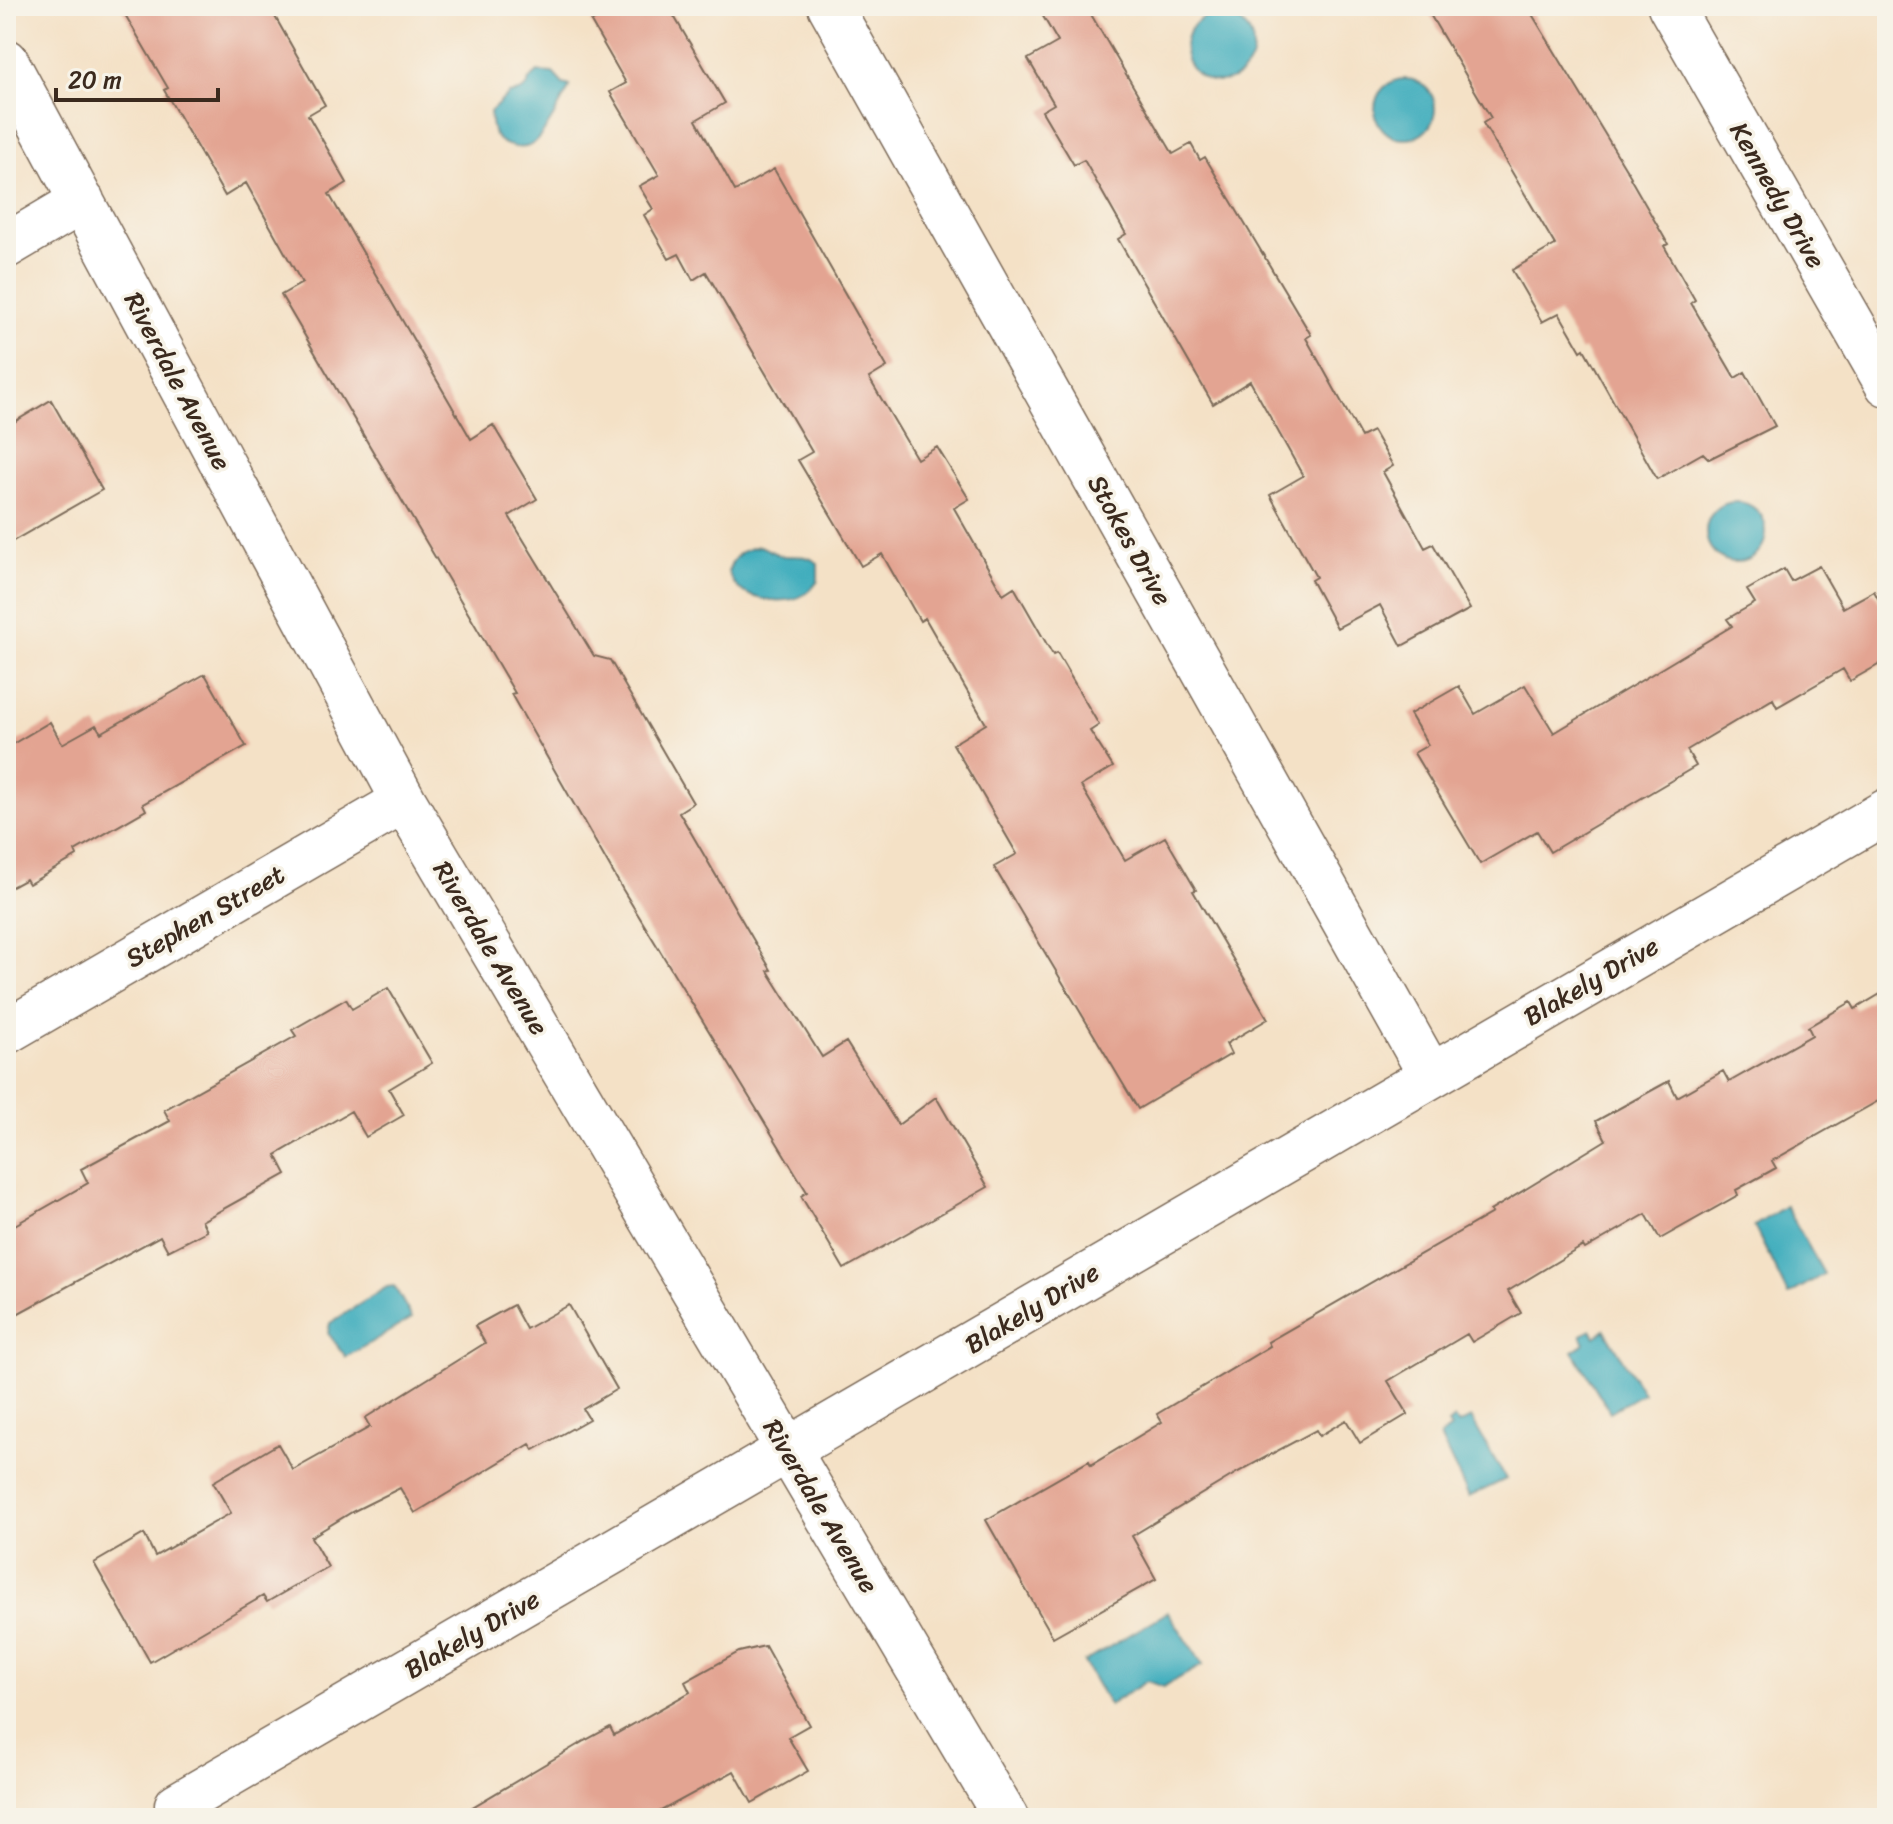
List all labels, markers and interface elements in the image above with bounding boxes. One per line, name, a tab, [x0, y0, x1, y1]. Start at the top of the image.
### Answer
scale bar	[56, 52, 218, 102]
text: 20 m	[68, 59, 122, 101]
street label: Kennedy Drive	[1717, 113, 1839, 277]
street label: Riverdale Avenue	[111, 283, 245, 479]
street label: Stokes Drive	[1075, 466, 1185, 614]
street label: Stephen Street	[116, 852, 294, 980]
street label: Riverdale Avenue	[420, 852, 562, 1044]
street label: Blakely Drive	[1514, 923, 1668, 1039]
street label: Blakely Drive	[956, 1250, 1108, 1366]
street label: Riverdale Avenue	[750, 1410, 892, 1602]
street label: Blakely Drive	[395, 1576, 549, 1692]

